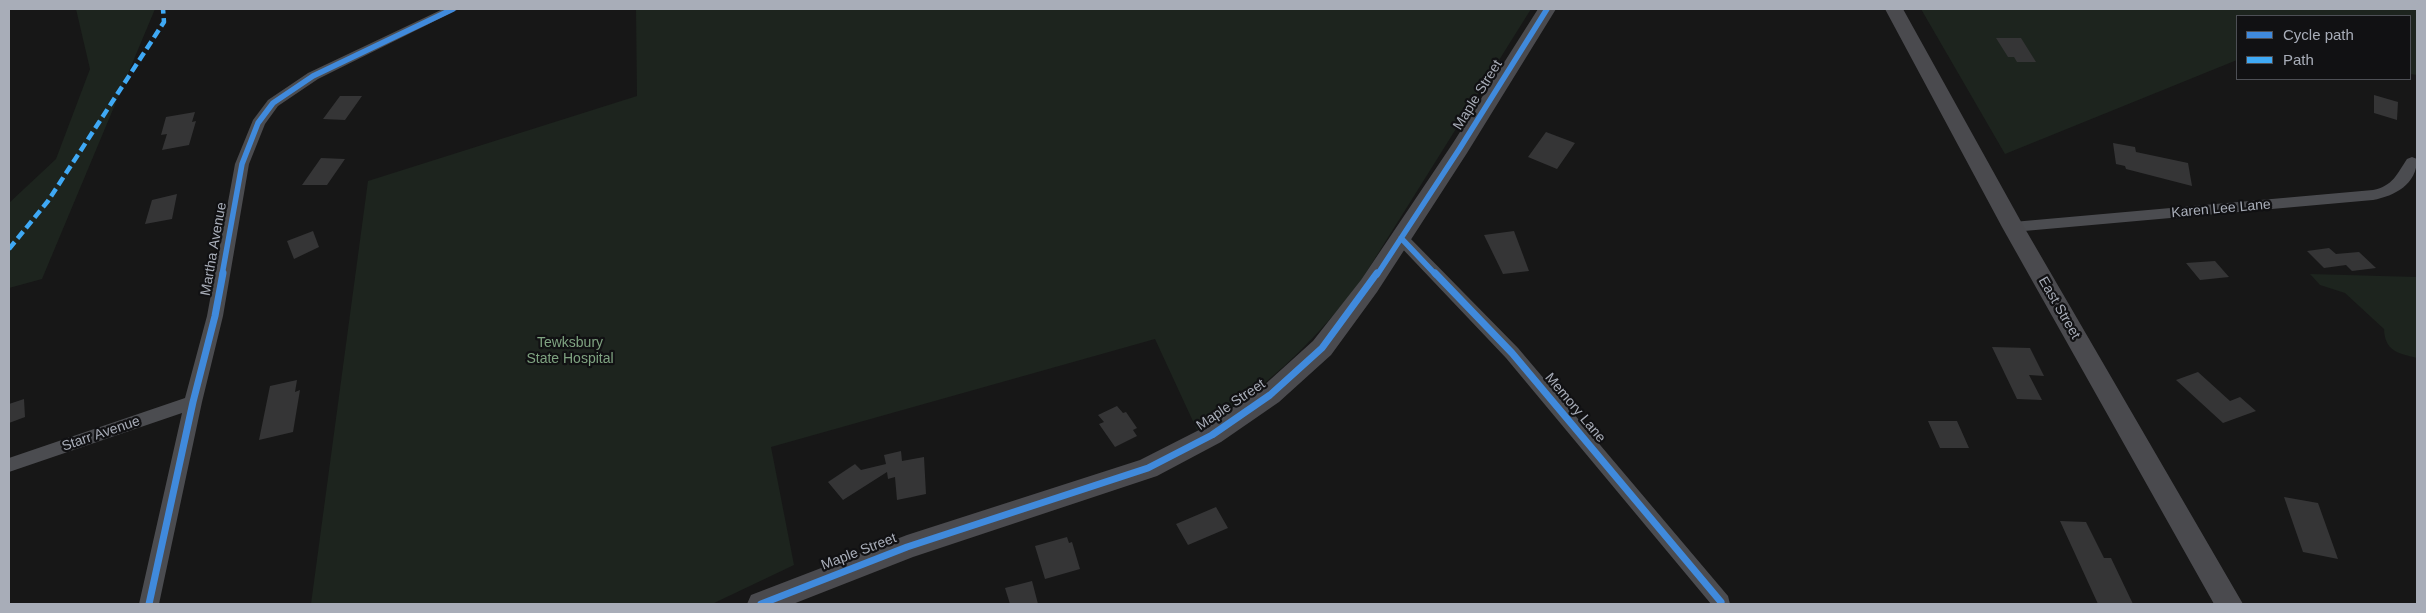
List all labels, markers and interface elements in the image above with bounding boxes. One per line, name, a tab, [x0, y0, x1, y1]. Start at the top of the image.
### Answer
legend	[2236, 15, 2411, 80]
text: Cycle path	[2283, 26, 2354, 43]
text: Path	[2283, 51, 2314, 68]
street label: Maple Street	[1450, 57, 1506, 133]
street label: Karen Lee Lane	[2171, 196, 2271, 222]
street label: Martha Avenue	[198, 201, 230, 297]
street label: East Street	[2034, 274, 2084, 342]
park label: Tewksbury State Hospital	[526, 335, 614, 368]
street label: Memory Lane	[1541, 370, 1609, 446]
street label: Maple Street	[1193, 376, 1269, 434]
street label: Starr Avenue	[60, 413, 142, 455]
street label: Maple Street	[819, 530, 899, 574]

